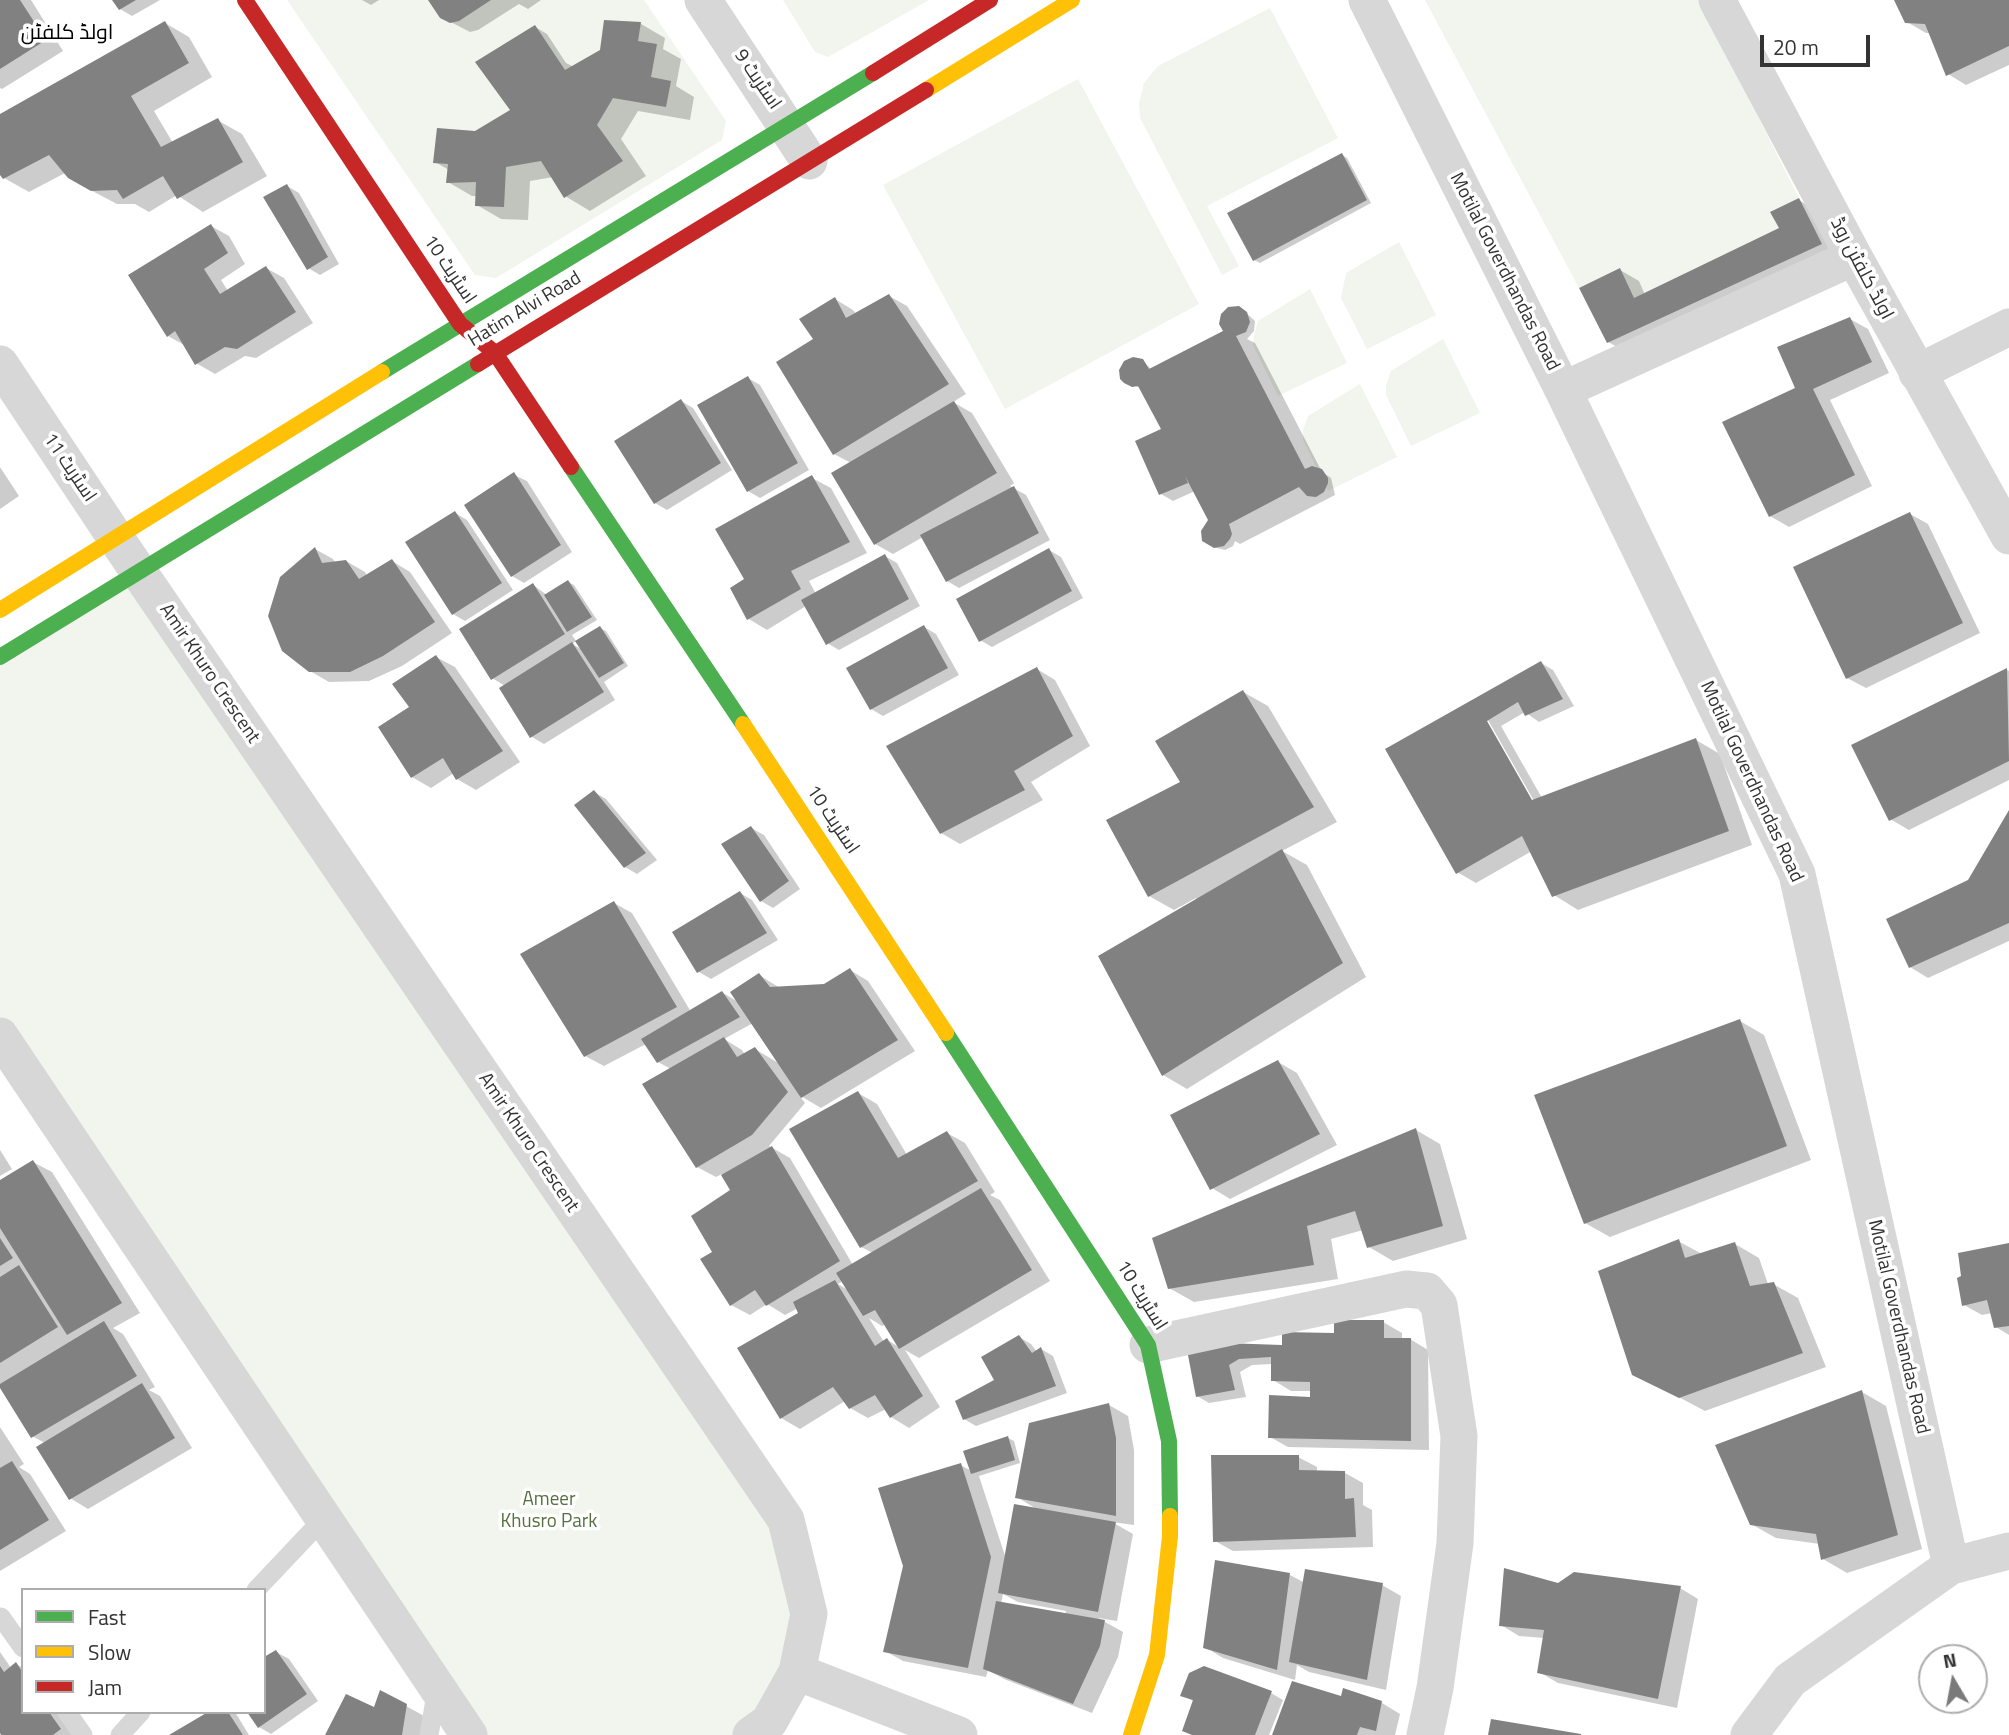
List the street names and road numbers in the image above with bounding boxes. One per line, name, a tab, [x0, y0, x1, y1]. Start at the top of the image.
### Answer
street label: اسٹریٹ 9	[729, 46, 785, 114]
street label: Motilal Goverdhandas Road	[1444, 169, 1564, 375]
street label: اولڈ کلفٹن روڈ	[1825, 214, 1897, 324]
street label: اسٹریٹ 10	[418, 231, 480, 309]
street label: Hatim Alvi Road	[464, 267, 586, 353]
street label: اسٹریٹ 11	[38, 429, 100, 507]
street label: Amir Khuro Crescent	[154, 600, 264, 748]
street label: Motilal Goverdhandas Road	[1694, 678, 1808, 886]
street label: اسٹریٹ 10	[801, 781, 863, 859]
street label: Amir Khuro Crescent	[473, 1069, 583, 1217]
street label: Motilal Goverdhandas Road	[1862, 1218, 1934, 1436]
street label: اسٹریٹ 10	[1111, 1257, 1171, 1335]

